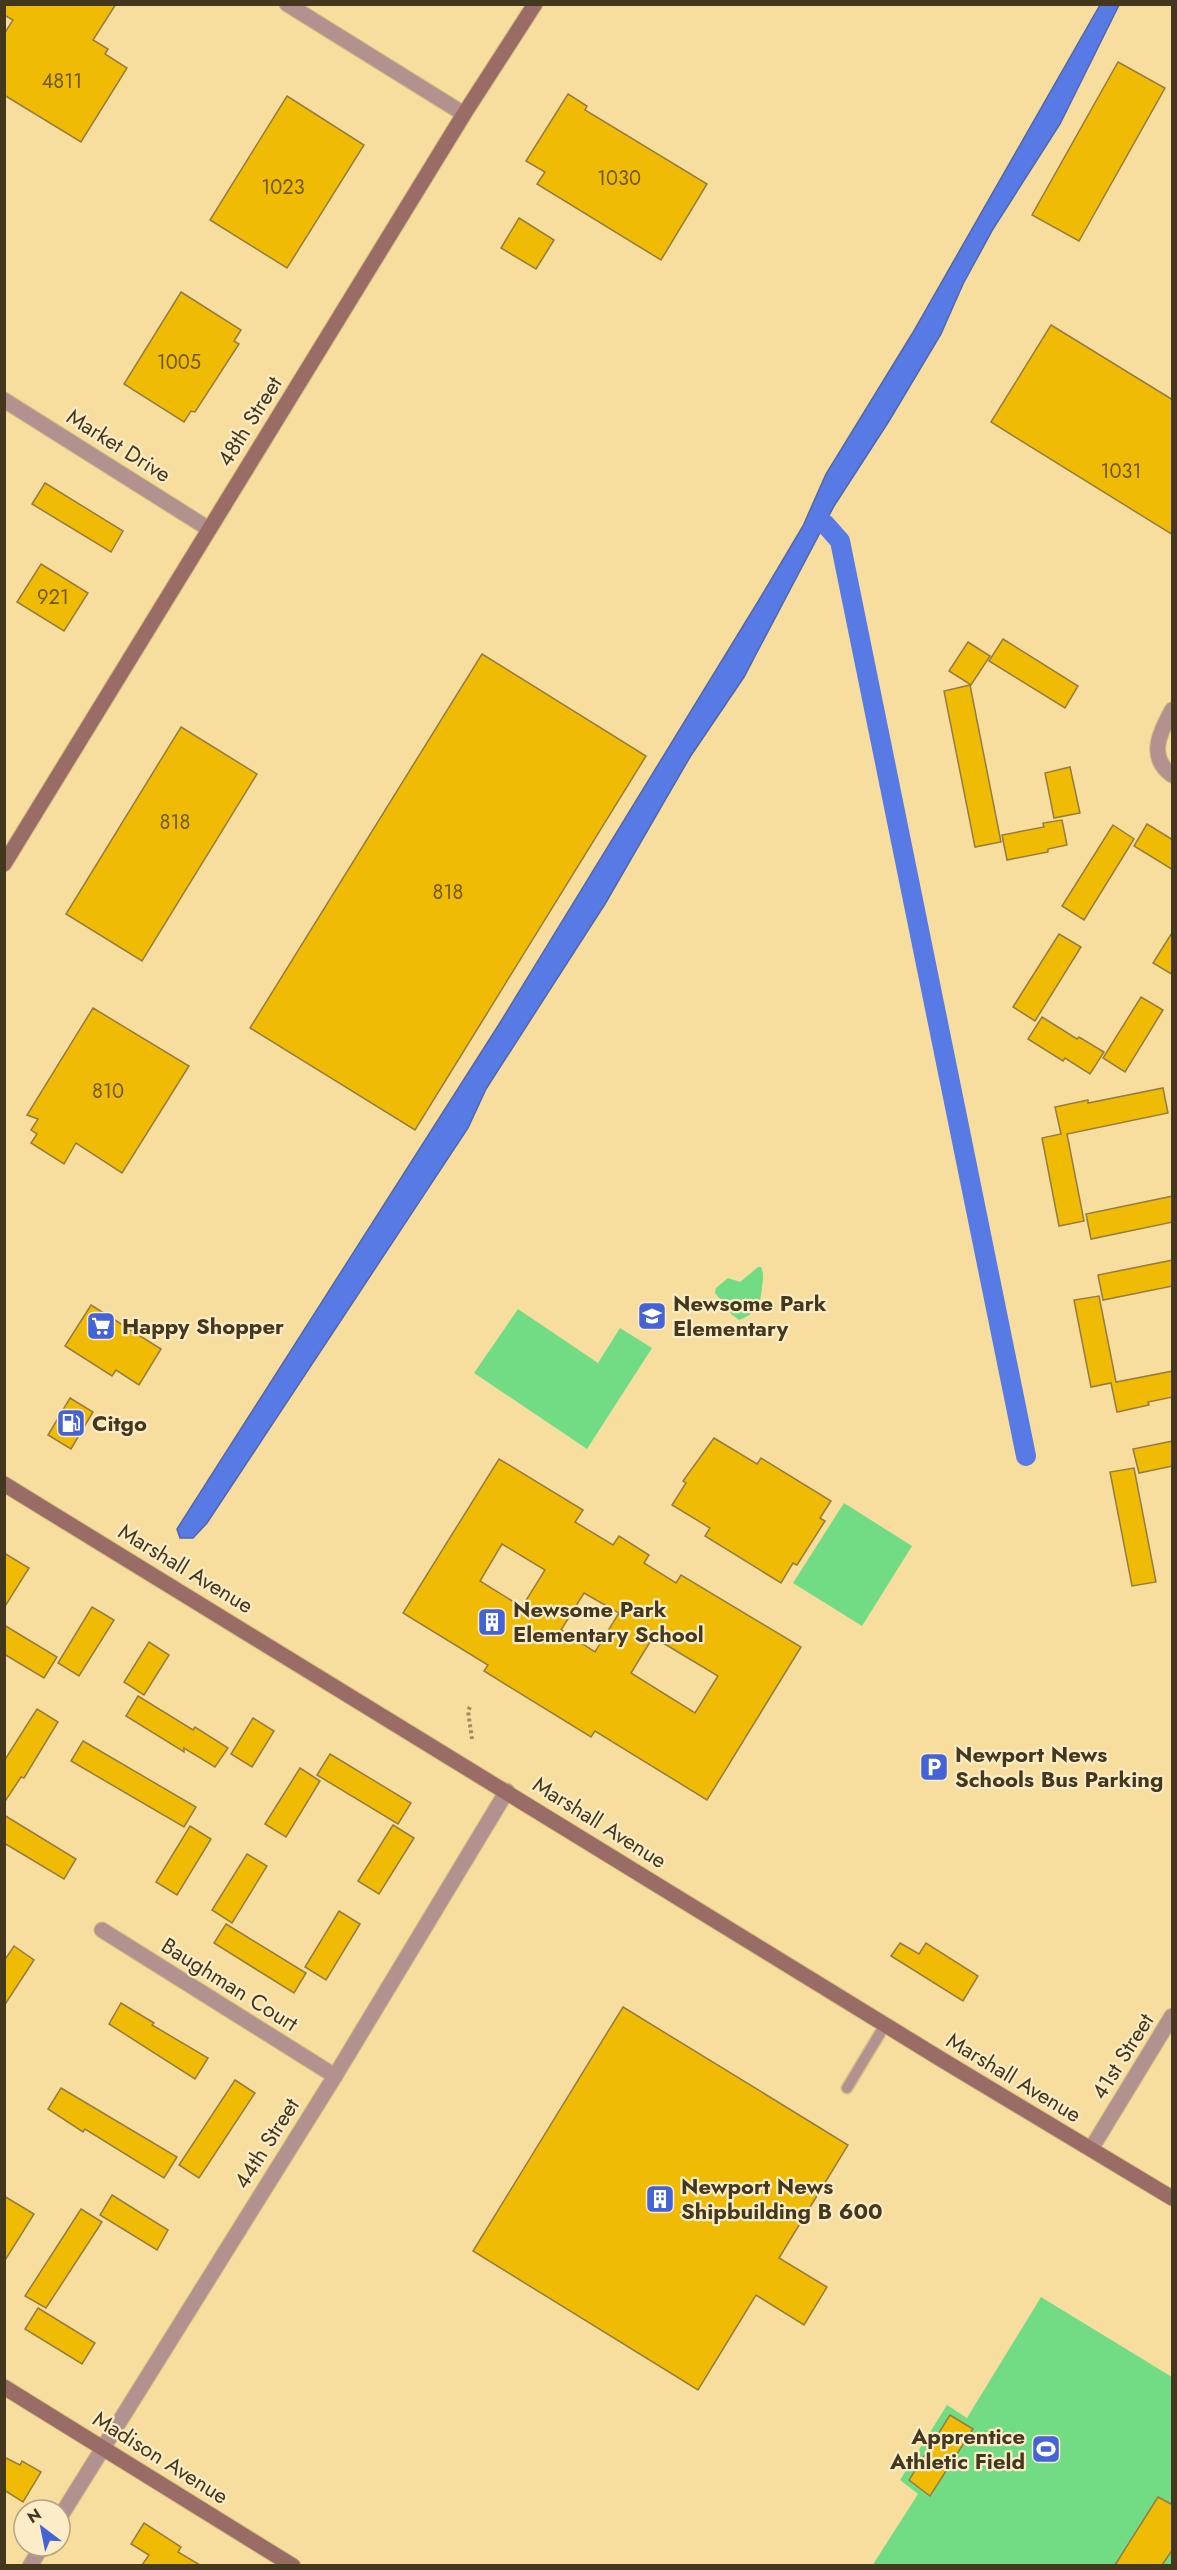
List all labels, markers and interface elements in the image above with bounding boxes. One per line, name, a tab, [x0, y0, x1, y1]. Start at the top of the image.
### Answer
house number: 4811	[42, 67, 82, 96]
house number: 1030	[597, 164, 641, 193]
house number: 1023	[261, 173, 305, 202]
house number: 1005	[157, 348, 201, 377]
street label: 48th Street	[209, 369, 290, 472]
street label: Market Drive	[61, 400, 177, 490]
house number: 1031	[1101, 457, 1141, 486]
house number: 921	[37, 583, 69, 612]
house number: 818	[160, 808, 190, 837]
house number: 818	[433, 878, 463, 907]
house number: 810	[92, 1077, 124, 1106]
place label: Newsome Park Elementary	[673, 1287, 827, 1344]
school or university icon: Newsome Park Elementary	[636, 1300, 668, 1332]
supermarket icon: Happy Shopper	[85, 1310, 117, 1342]
place label: Happy Shopper	[122, 1310, 284, 1342]
fuel station icon: Citgo	[55, 1407, 87, 1439]
place label: Citgo	[92, 1407, 147, 1439]
street label: Marshall Avenue	[113, 1515, 259, 1621]
place label: Newsome Park Elementary School	[513, 1593, 704, 1650]
building icon: Newsome Park Elementary School	[476, 1606, 508, 1638]
place label: Newport News Schools Bus Parking	[955, 1738, 1163, 1795]
parking icon: Newport News Schools Bus Parking	[918, 1751, 950, 1783]
street label: Marshall Avenue	[527, 1768, 673, 1876]
street label: Baughman Court	[155, 1929, 305, 2039]
street label: 41st Street	[1083, 2006, 1161, 2105]
street label: Marshall Avenue	[941, 2024, 1087, 2130]
street label: 44th Street	[226, 2091, 307, 2195]
place label: Newport News Shipbuilding B 600	[681, 2170, 883, 2227]
building icon: Newport News Shipbuilding B 600	[644, 2183, 676, 2215]
street label: Madison Avenue	[87, 2403, 235, 2511]
place label: Apprentice Athletic Field	[889, 2420, 1025, 2477]
sports icon: Apprentice Athletic Field	[1030, 2433, 1062, 2465]
north arrow	[12, 2498, 72, 2558]
text: N	[23, 2503, 46, 2529]

